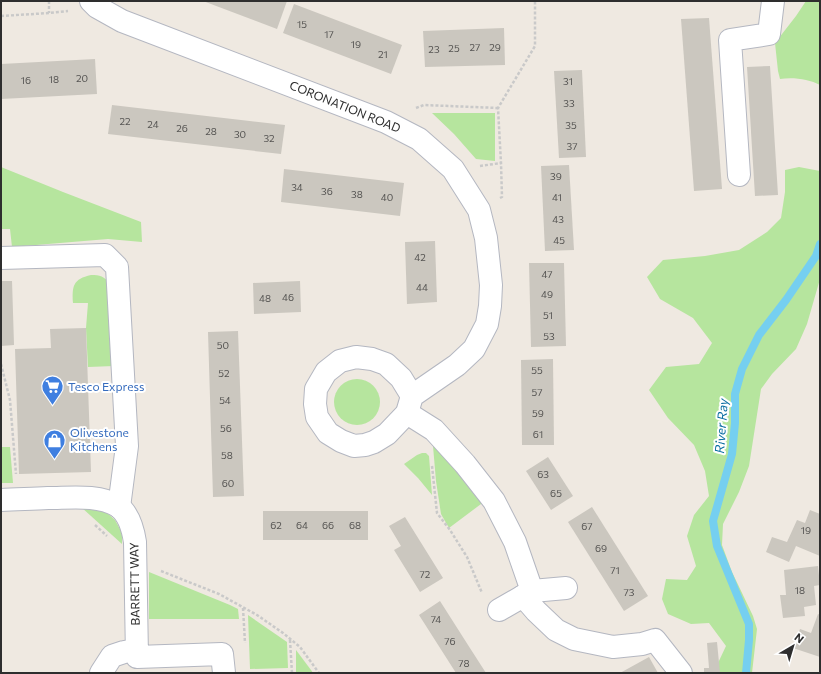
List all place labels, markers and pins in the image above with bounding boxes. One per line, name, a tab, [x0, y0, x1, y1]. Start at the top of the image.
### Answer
supermarket icon: Tesco Express	[40, 374, 66, 407]
place label: Tesco Express	[68, 379, 144, 393]
place label: Olivestone Kitchens	[70, 425, 129, 453]
shop icon: Olivestone Kitchens	[42, 427, 68, 460]

